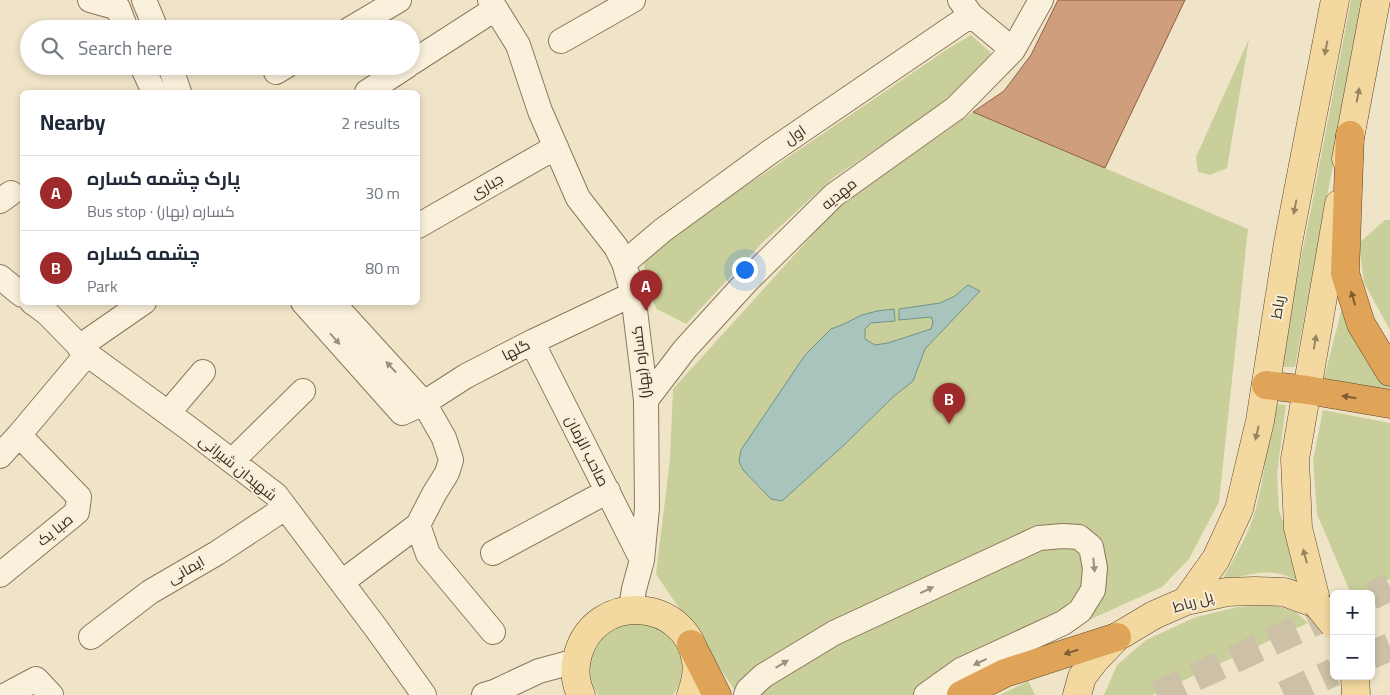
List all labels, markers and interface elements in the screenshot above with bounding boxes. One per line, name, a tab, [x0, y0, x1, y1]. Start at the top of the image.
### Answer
search box	[20, 20, 420, 75]
text: Search here	[78, 30, 172, 66]
icon: search	[38, 34, 66, 62]
one-way arrow	[1322, 40, 1330, 55]
one-way arrow	[1354, 88, 1362, 103]
text: Nearby	[40, 103, 106, 142]
text: 2 results	[341, 108, 400, 138]
street label: اول	[777, 116, 812, 153]
text: پارک چشمه کساره	[87, 160, 240, 196]
street label: جباری	[465, 164, 509, 207]
street label: مهدیه	[814, 170, 863, 218]
text: A	[51, 178, 61, 208]
text: 30 m	[365, 178, 400, 208]
text: Bus stop · کساره (بهار)	[87, 196, 235, 226]
one-way arrow	[1291, 200, 1299, 216]
text: چشمه کساره	[87, 235, 200, 271]
text: B	[51, 253, 61, 283]
text: 80 m	[365, 253, 400, 283]
your location	[732, 257, 758, 283]
pin: A	[630, 270, 662, 311]
text: Park	[87, 271, 118, 301]
one-way arrow	[1348, 290, 1356, 305]
street label: رباط	[1261, 293, 1294, 321]
street label: کساره (بهار)	[622, 324, 659, 400]
street label: گلها	[496, 330, 535, 369]
one-way arrow	[329, 332, 341, 344]
one-way arrow	[1312, 333, 1320, 349]
one-way arrow	[385, 361, 397, 373]
pin: B	[933, 383, 965, 424]
one-way arrow	[1340, 393, 1356, 401]
street label: صاحب الزمان	[557, 410, 618, 492]
one-way arrow	[1253, 426, 1261, 441]
street label: شهیدان شیرانی	[192, 427, 284, 509]
street label: صبا یک	[30, 506, 80, 554]
street label: ایمانی	[161, 547, 210, 592]
one-way arrow	[1301, 549, 1309, 564]
one-way arrow	[1090, 557, 1098, 573]
street label: پل رباط	[1169, 582, 1217, 621]
one-way arrow	[919, 586, 934, 594]
map controls	[1330, 590, 1375, 680]
button: +	[1330, 590, 1375, 635]
button: −	[1330, 635, 1375, 680]
one-way arrow	[1063, 649, 1078, 656]
one-way arrow	[973, 658, 987, 666]
one-way arrow	[776, 660, 789, 669]

